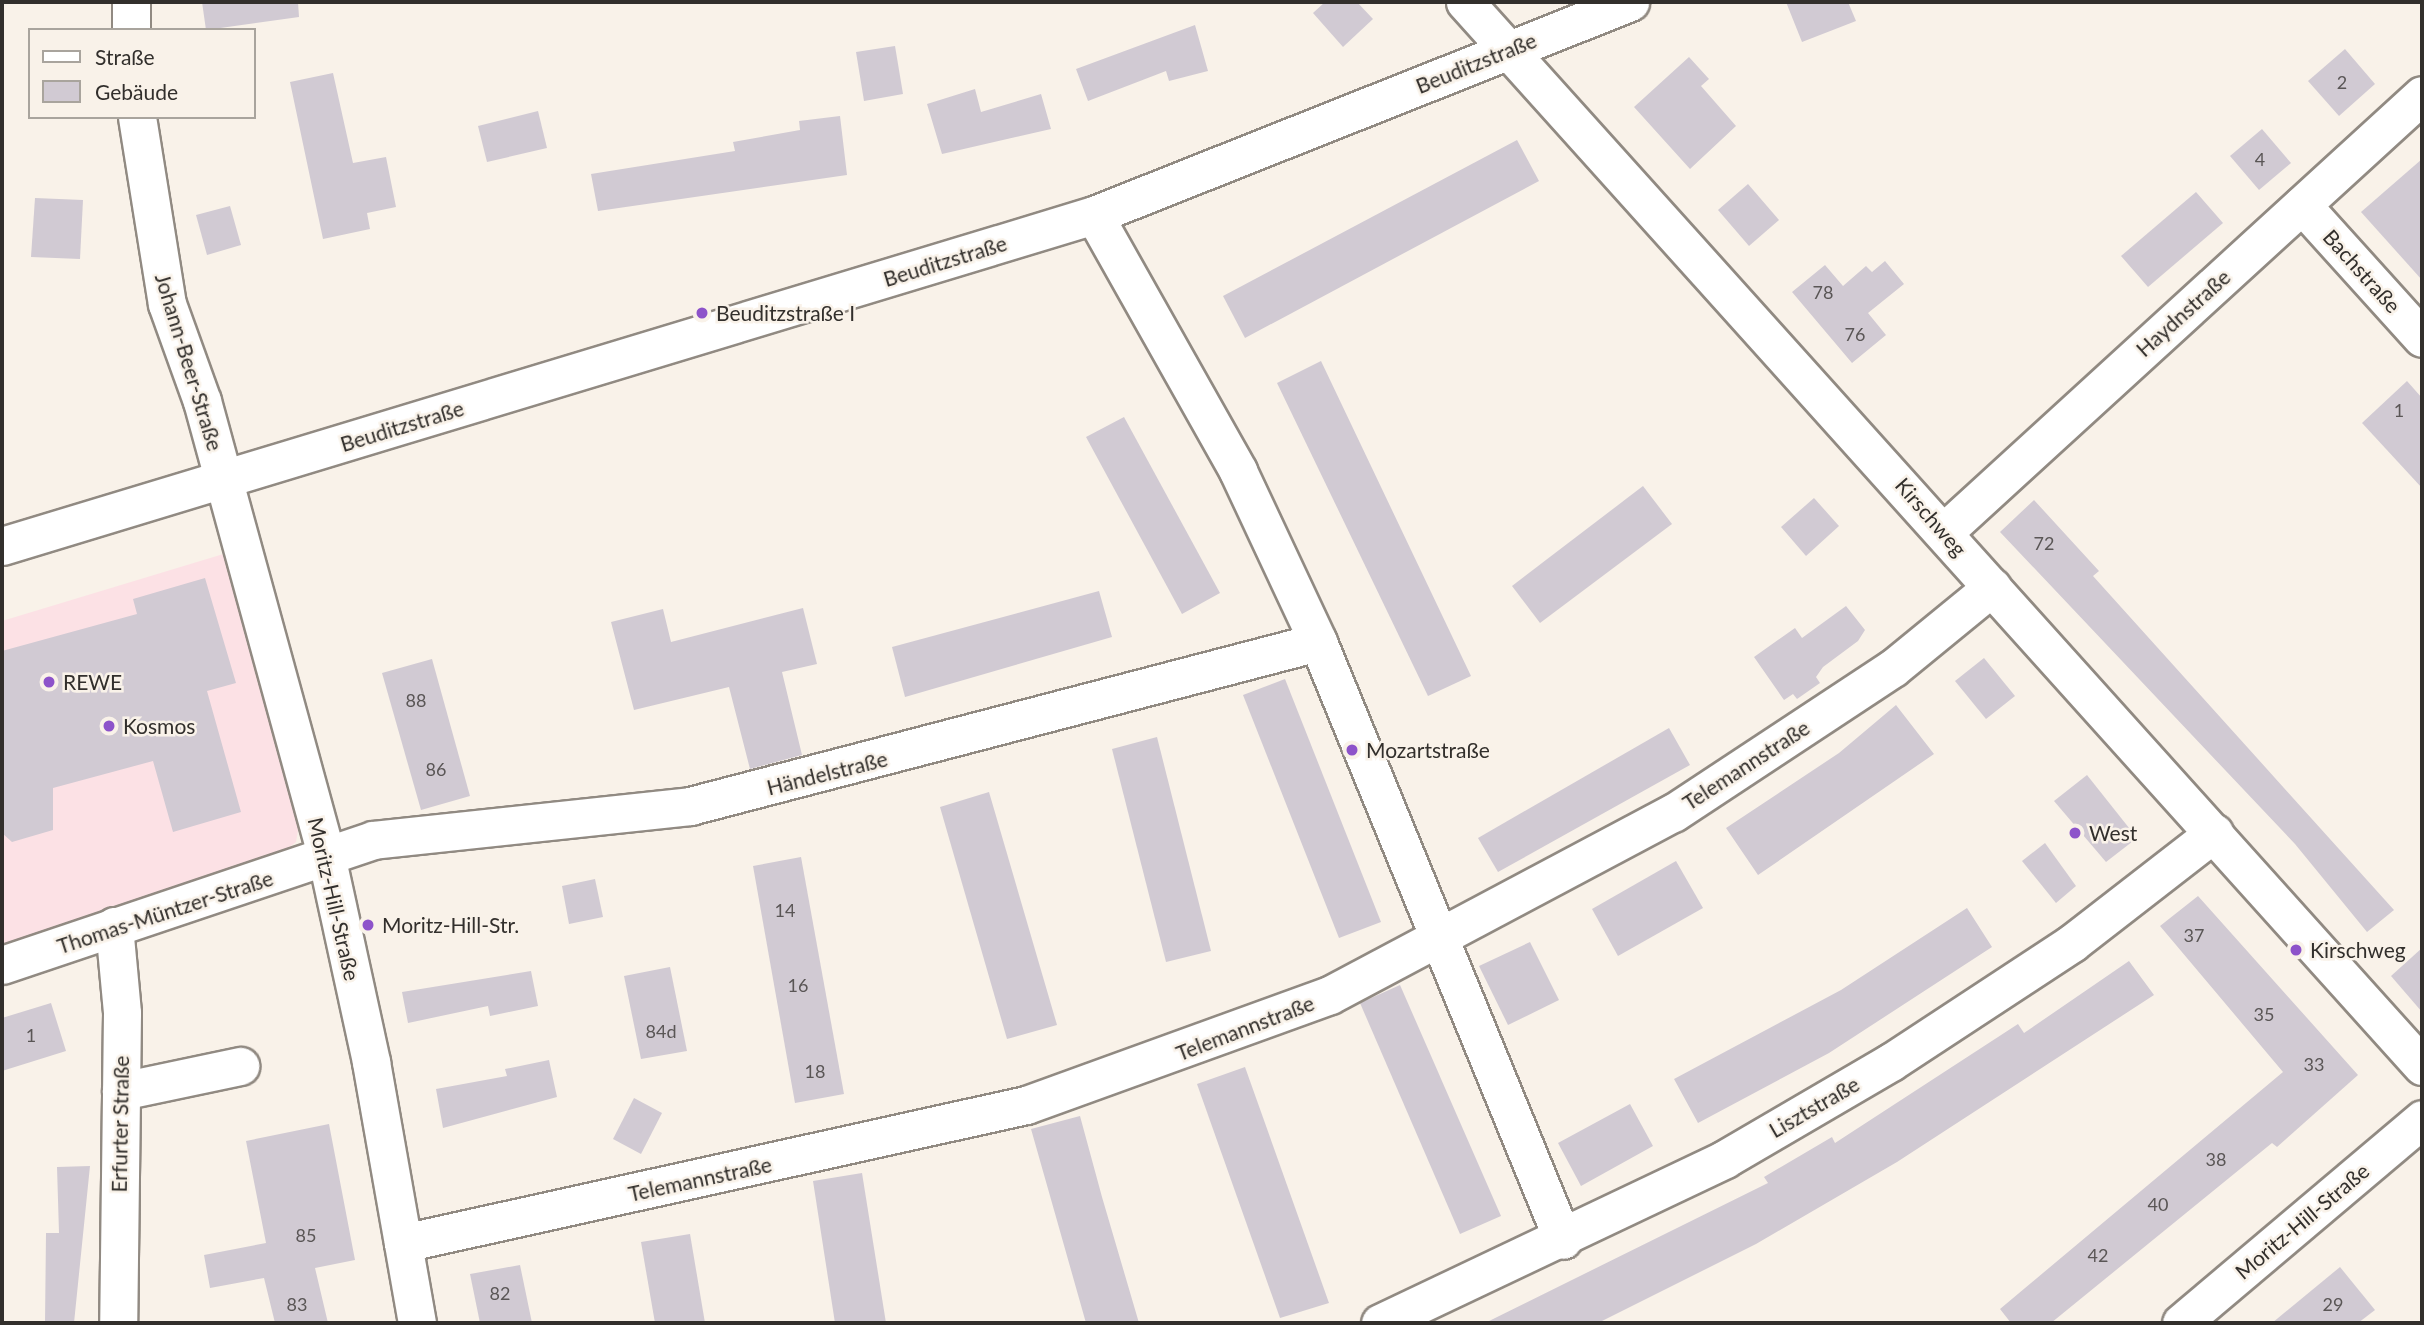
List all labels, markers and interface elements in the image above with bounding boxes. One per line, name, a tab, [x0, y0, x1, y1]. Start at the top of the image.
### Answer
street label: Beuditzstraße	[1412, 27, 1540, 99]
legend	[28, 28, 256, 119]
text: Straße	[95, 44, 155, 69]
house number: 2	[2337, 71, 2347, 93]
text: Gebäude	[95, 79, 178, 104]
house number: 4	[2255, 148, 2265, 170]
street label: Bachstraße	[2318, 224, 2406, 318]
street label: Beuditzstraße	[880, 230, 1010, 292]
street label: Haydnstraße	[2131, 264, 2235, 362]
street label: Johann-Beer-Straße	[150, 270, 228, 454]
house number: 78	[1813, 281, 1833, 303]
place label: Beuditzstraße I	[716, 300, 855, 326]
marker: Beuditzstraße I	[694, 305, 710, 321]
house number: 76	[1845, 323, 1865, 345]
street label: Beuditzstraße	[337, 395, 467, 457]
house number: 1	[2394, 399, 2404, 421]
street label: Kirschweg	[1890, 473, 1972, 561]
house number: 72	[2034, 532, 2054, 554]
place label: REWE	[63, 669, 122, 695]
marker: REWE	[41, 674, 57, 690]
house number: 88	[406, 689, 426, 711]
place label: Kosmos	[123, 713, 195, 739]
street label: Telemannstraße	[1678, 715, 1814, 815]
marker: Kosmos	[101, 718, 117, 734]
place label: Mozartstraße	[1366, 737, 1490, 763]
marker: Mozartstraße	[1344, 742, 1360, 758]
street label: Händelstraße	[764, 746, 890, 800]
house number: 86	[426, 758, 446, 780]
street label: Moritz-Hill-Straße	[303, 815, 365, 983]
place label: West	[2089, 820, 2137, 846]
marker: West	[2067, 825, 2083, 841]
street label: Thomas-Müntzer-Straße	[54, 865, 276, 959]
house number: 14	[775, 899, 795, 921]
place label: Moritz-Hill-Str.	[382, 912, 519, 938]
marker: Moritz-Hill-Str.	[360, 917, 376, 933]
house number: 37	[2184, 924, 2204, 946]
place label: Kirschweg	[2310, 937, 2406, 963]
marker: Kirschweg	[2288, 942, 2304, 958]
house number: 16	[788, 974, 808, 996]
street label: Telemannstraße	[1172, 990, 1318, 1066]
house number: 35	[2254, 1003, 2274, 1025]
house number: 84d	[646, 1020, 676, 1042]
house number: 1	[26, 1024, 36, 1046]
house number: 33	[2304, 1053, 2324, 1075]
street label: Erfurter Straße	[106, 1055, 134, 1193]
house number: 18	[805, 1060, 825, 1082]
street label: Lisztstraße	[1765, 1071, 1863, 1143]
house number: 38	[2206, 1148, 2226, 1170]
street label: Telemannstraße	[626, 1152, 774, 1206]
street label: Moritz-Hill-Straße	[2230, 1158, 2374, 1284]
house number: 40	[2148, 1193, 2168, 1215]
house number: 85	[296, 1224, 316, 1246]
house number: 42	[2088, 1244, 2108, 1266]
house number: 82	[490, 1282, 510, 1304]
house number: 83	[287, 1293, 307, 1315]
house number: 29	[2323, 1293, 2343, 1315]

